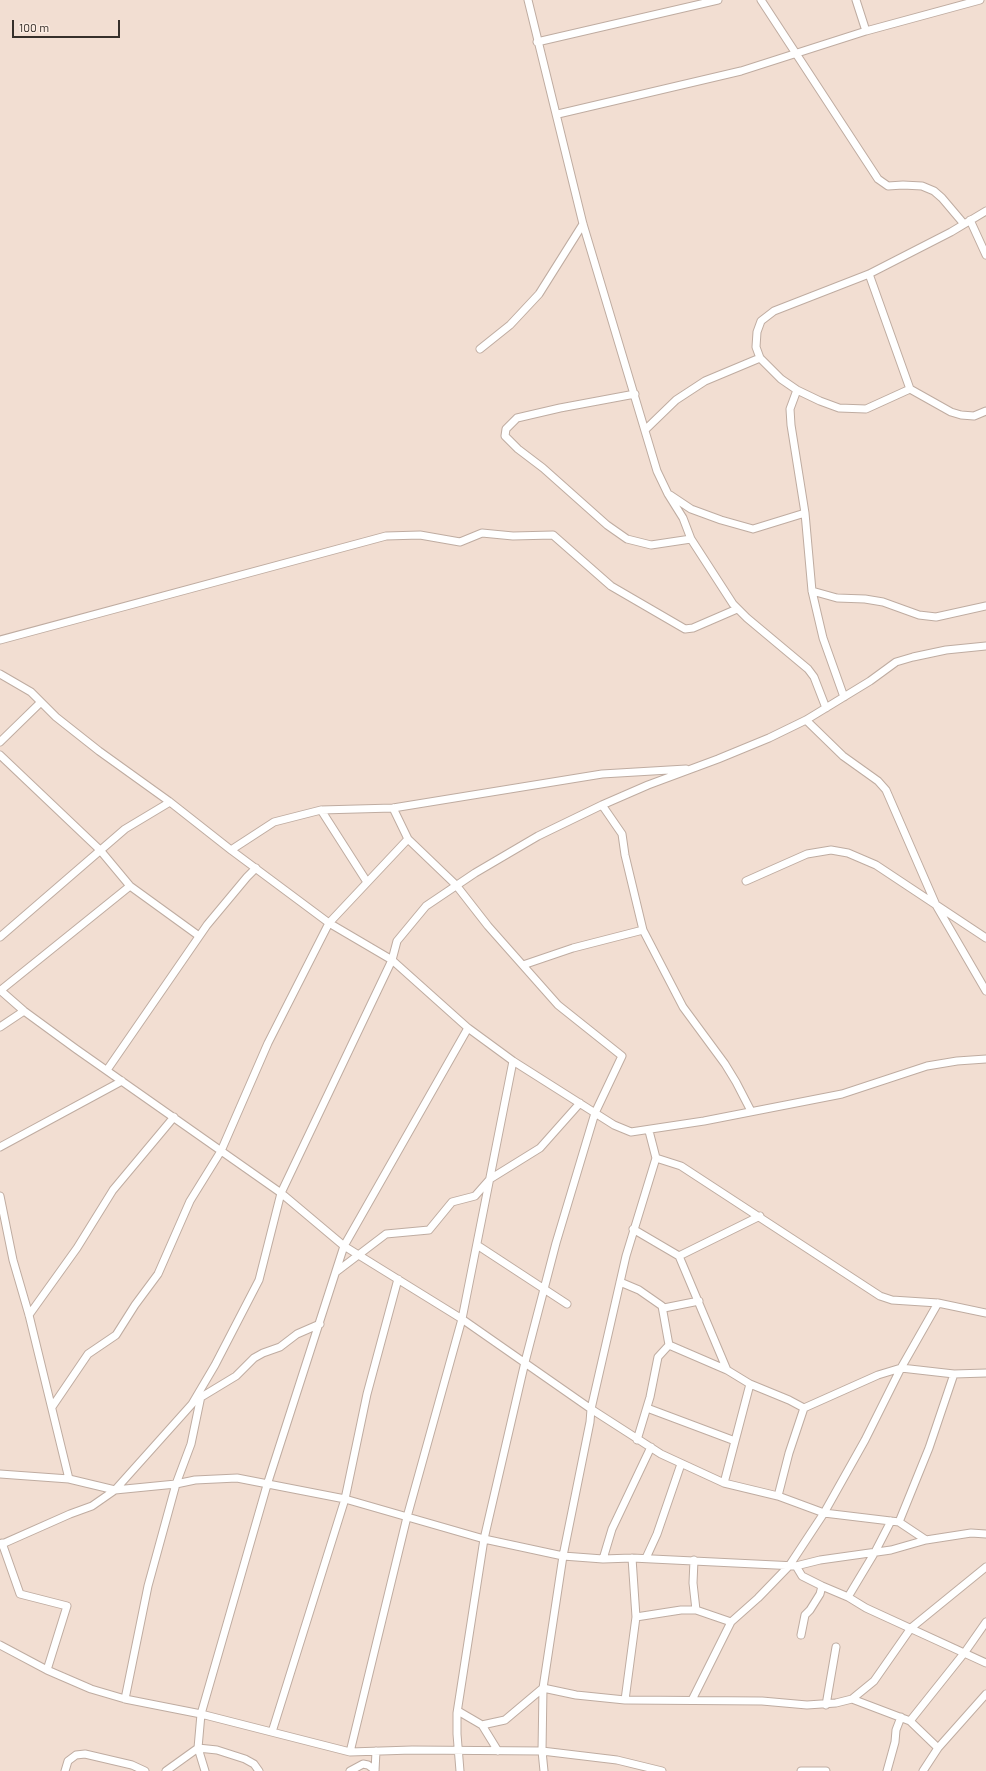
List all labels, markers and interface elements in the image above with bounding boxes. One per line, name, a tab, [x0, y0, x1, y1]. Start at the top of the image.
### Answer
scale bar	[14, 12, 122, 38]
text: 100 m	[19, 20, 49, 34]

